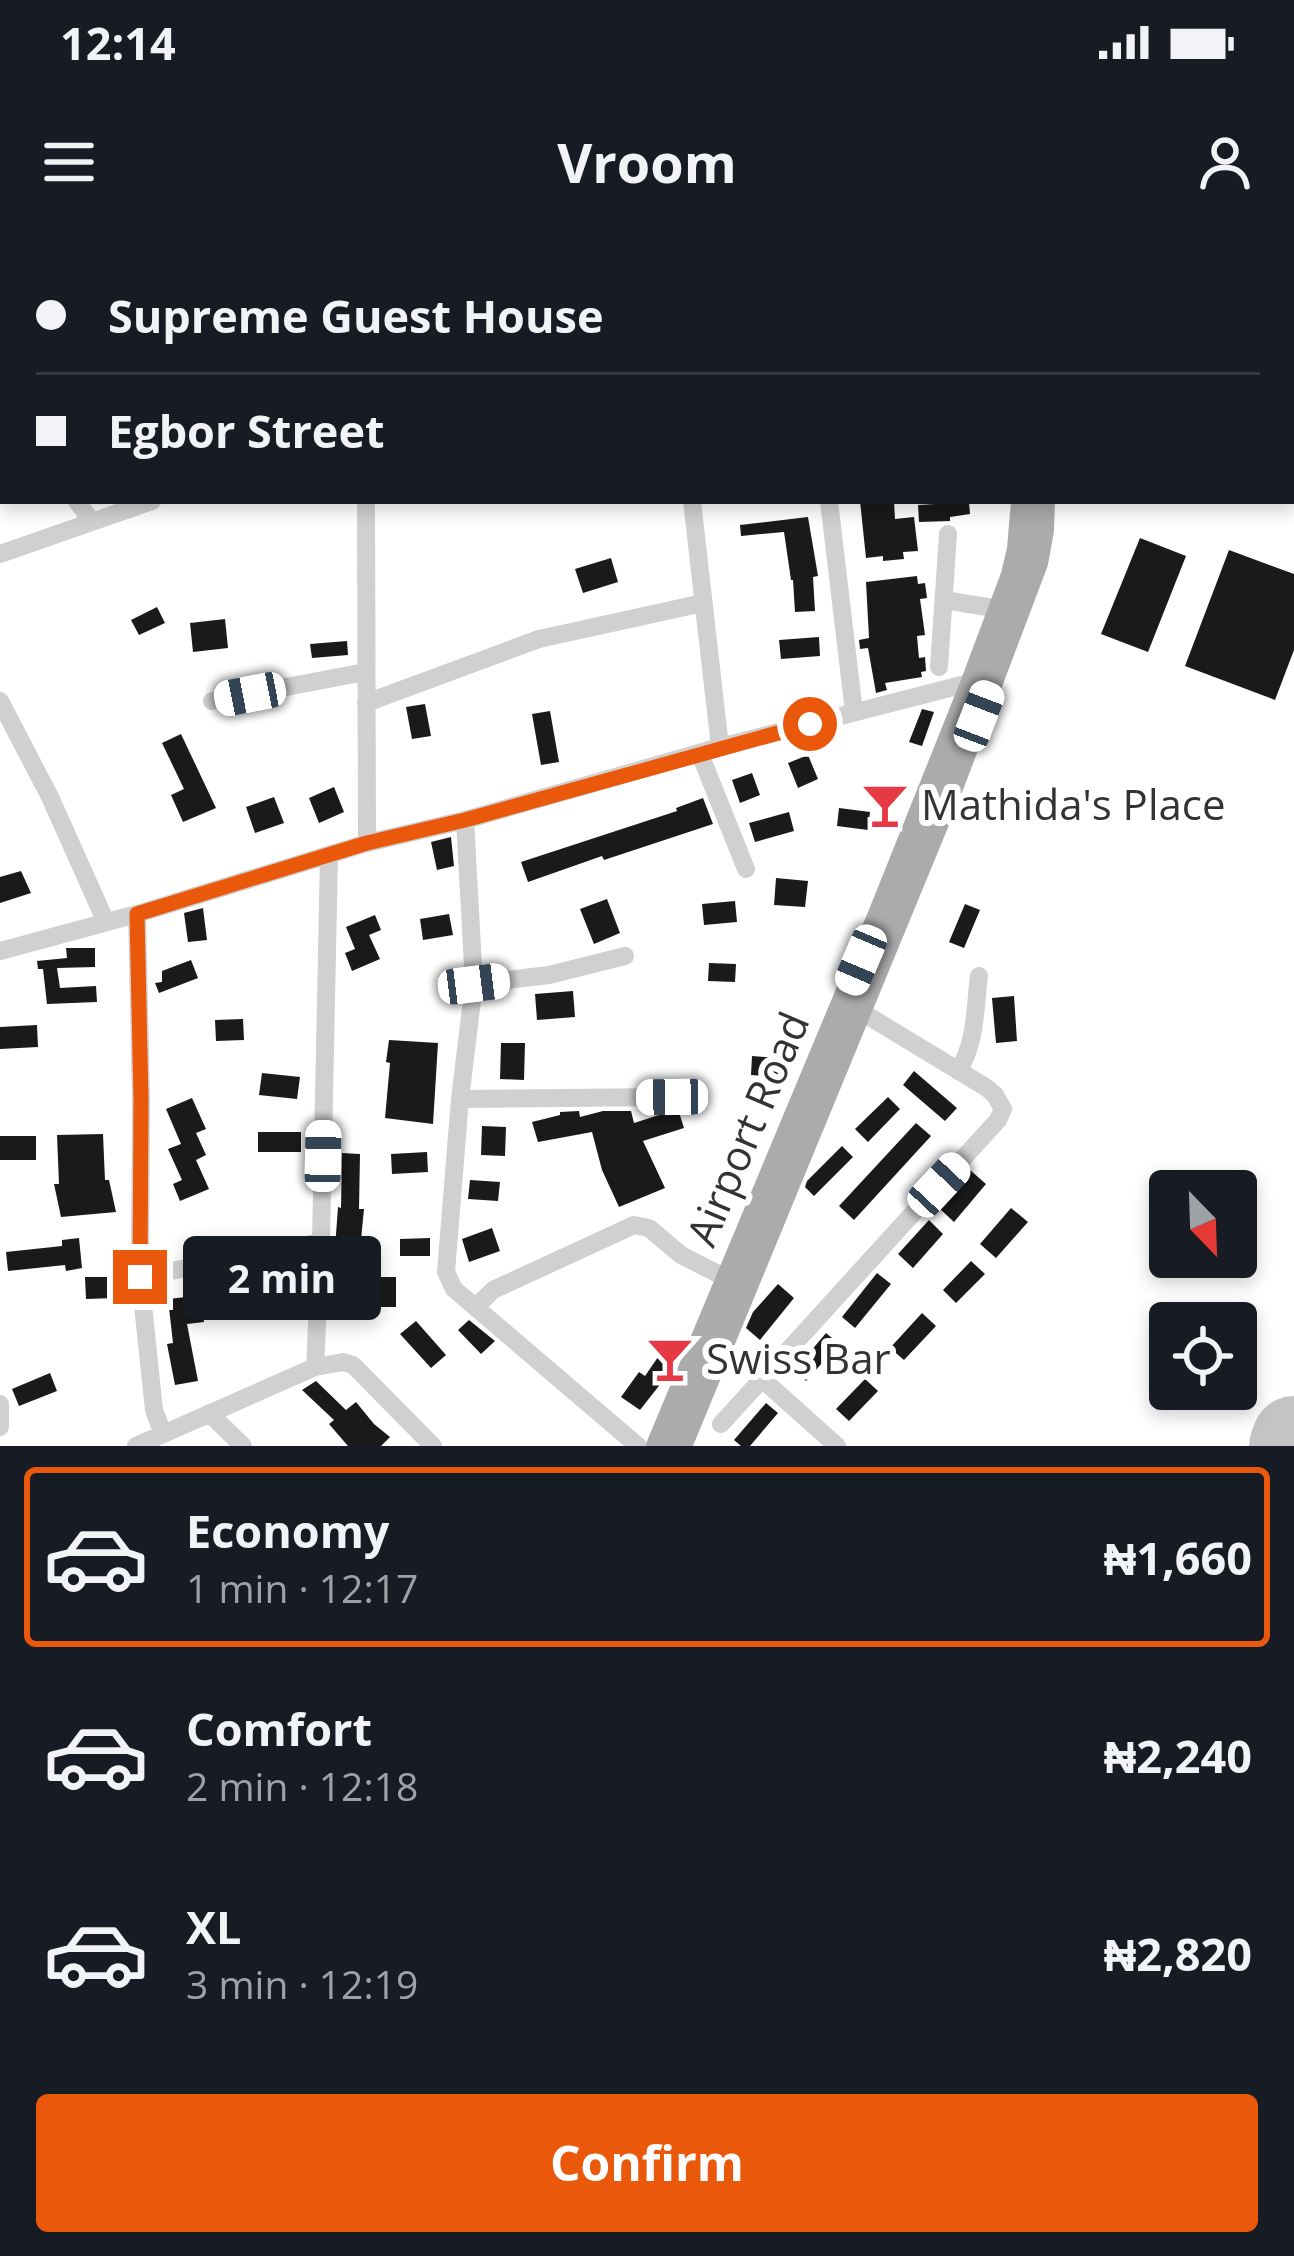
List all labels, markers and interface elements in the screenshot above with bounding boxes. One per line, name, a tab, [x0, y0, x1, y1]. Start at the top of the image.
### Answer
text: 12:14	[60, 12, 176, 73]
text: Vroom	[557, 125, 737, 199]
icon: menu	[36, 129, 102, 195]
icon: person	[1192, 129, 1258, 195]
text: Supreme Guest House	[108, 285, 603, 346]
text: Egbor Street	[108, 400, 385, 461]
car	[211, 669, 289, 719]
car	[949, 676, 1009, 756]
route start	[783, 697, 837, 751]
place label: Mathida's Place	[921, 775, 1226, 832]
bar icon: Mathida's Place	[860, 780, 910, 830]
car	[830, 920, 892, 1000]
car	[436, 962, 512, 1006]
street label: Airport Road	[672, 1003, 821, 1254]
car	[636, 1078, 708, 1116]
car	[304, 1120, 342, 1192]
car	[901, 1146, 977, 1224]
north arrow	[1149, 1170, 1257, 1278]
map controls	[1149, 1170, 1257, 1410]
callout: 2 min	[182, 1235, 380, 1319]
route end	[113, 1250, 167, 1304]
text: 2 min	[228, 1251, 336, 1304]
button: locate	[1149, 1302, 1257, 1410]
place label: Swiss Bar	[706, 1329, 891, 1386]
bar icon: Swiss Bar	[645, 1334, 695, 1384]
text: Economy	[186, 1500, 389, 1561]
icon: car	[42, 1503, 150, 1611]
text: ₦1,660	[1104, 1527, 1252, 1588]
text: 1 min · 12:17	[186, 1561, 418, 1614]
text: Comfort	[186, 1698, 372, 1759]
icon: car	[42, 1701, 150, 1809]
text: ₦2,240	[1104, 1725, 1252, 1786]
text: 2 min · 12:18	[186, 1759, 418, 1812]
text: XL	[186, 1896, 241, 1957]
icon: car	[42, 1899, 150, 2007]
text: ₦2,820	[1104, 1923, 1252, 1984]
text: 3 min · 12:19	[186, 1957, 418, 2010]
button: Confirm	[36, 2094, 1258, 2232]

